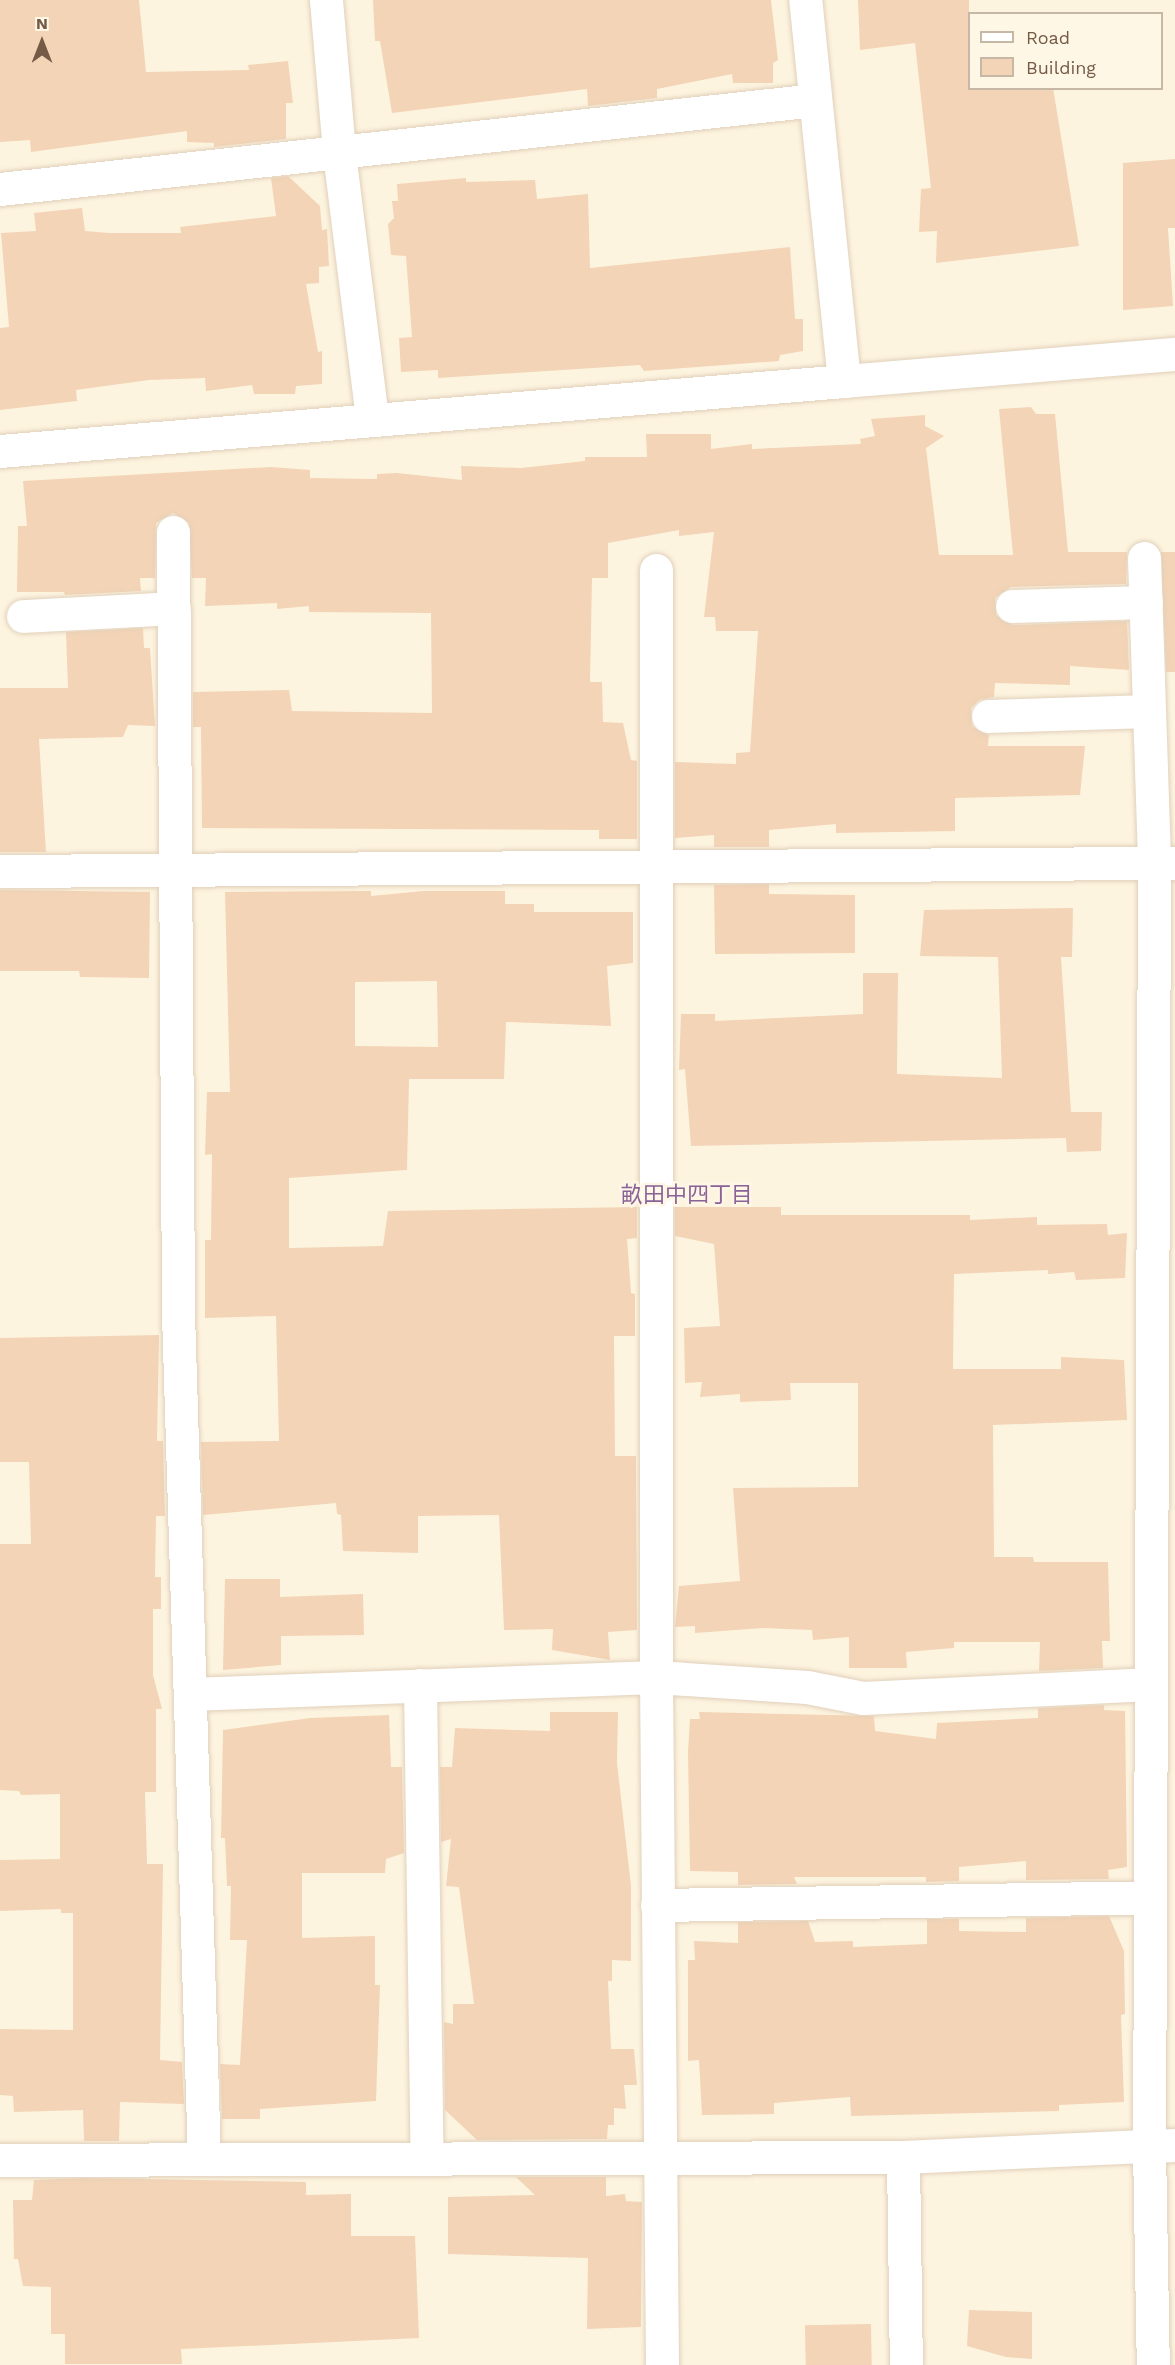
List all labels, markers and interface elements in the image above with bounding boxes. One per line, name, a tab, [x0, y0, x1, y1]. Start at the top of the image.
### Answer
north arrow	[12, 12, 72, 72]
legend	[968, 12, 1163, 90]
text: N	[36, 14, 48, 33]
text: Road	[1026, 27, 1070, 48]
text: Building	[1026, 57, 1096, 78]
district label: 畝田中四丁目	[621, 1182, 753, 1208]

